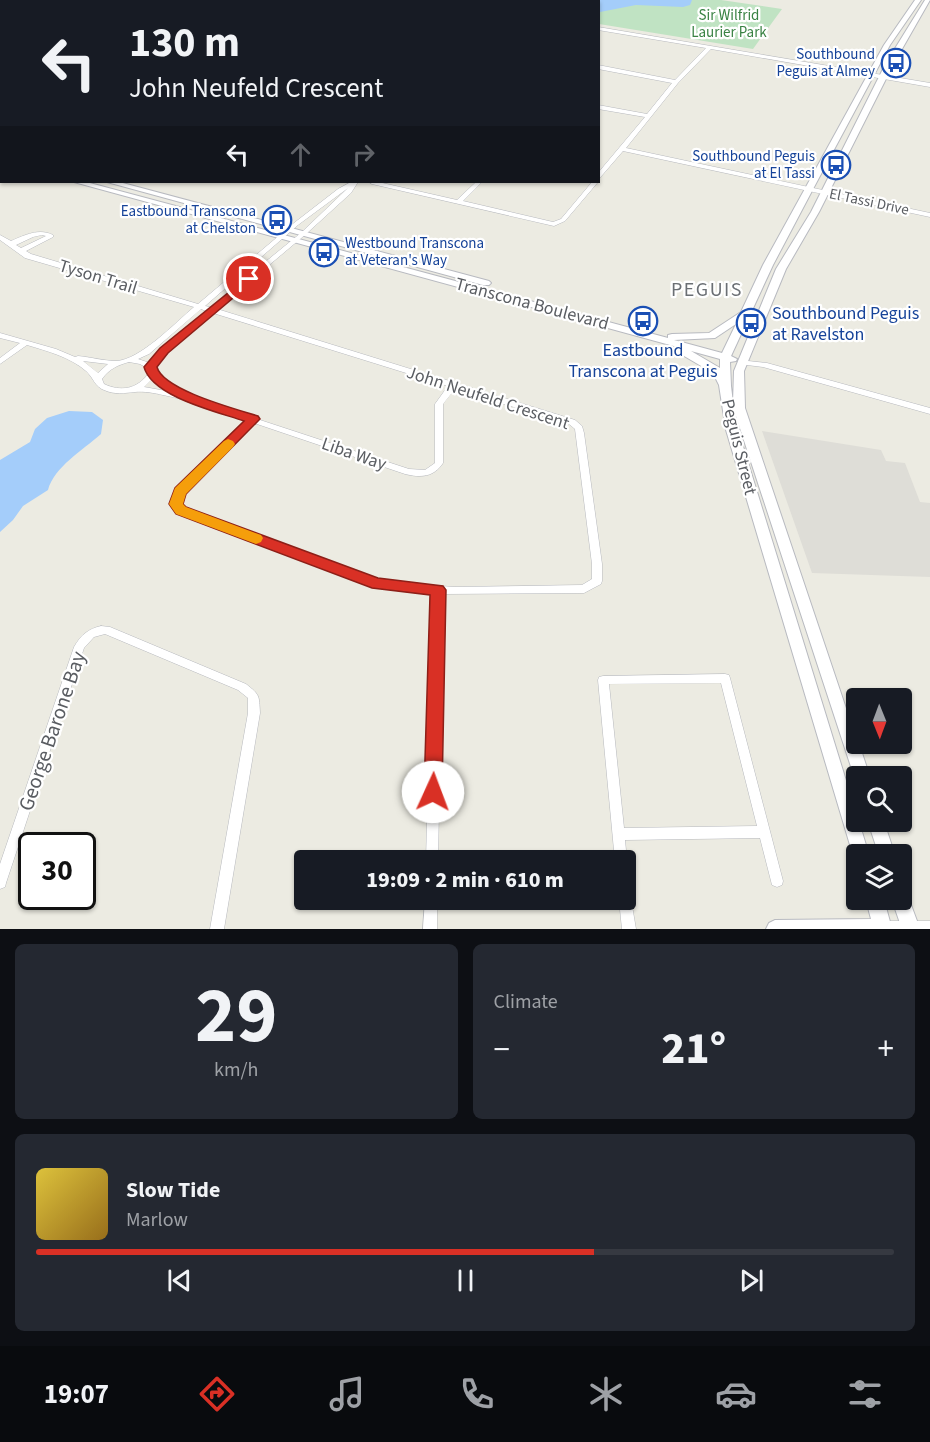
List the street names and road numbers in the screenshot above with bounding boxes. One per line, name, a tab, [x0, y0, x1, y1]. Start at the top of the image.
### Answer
street label: El Tassi Drive	[827, 183, 911, 221]
street label: Tyson Trail	[56, 253, 140, 301]
street label: Transcona Boulevard	[452, 271, 612, 337]
street label: John Neufeld Crescent	[403, 360, 573, 436]
street label: Peguis Street	[715, 396, 763, 498]
street label: Liba Way	[318, 431, 390, 477]
street label: George Barone Bay	[11, 647, 93, 815]

